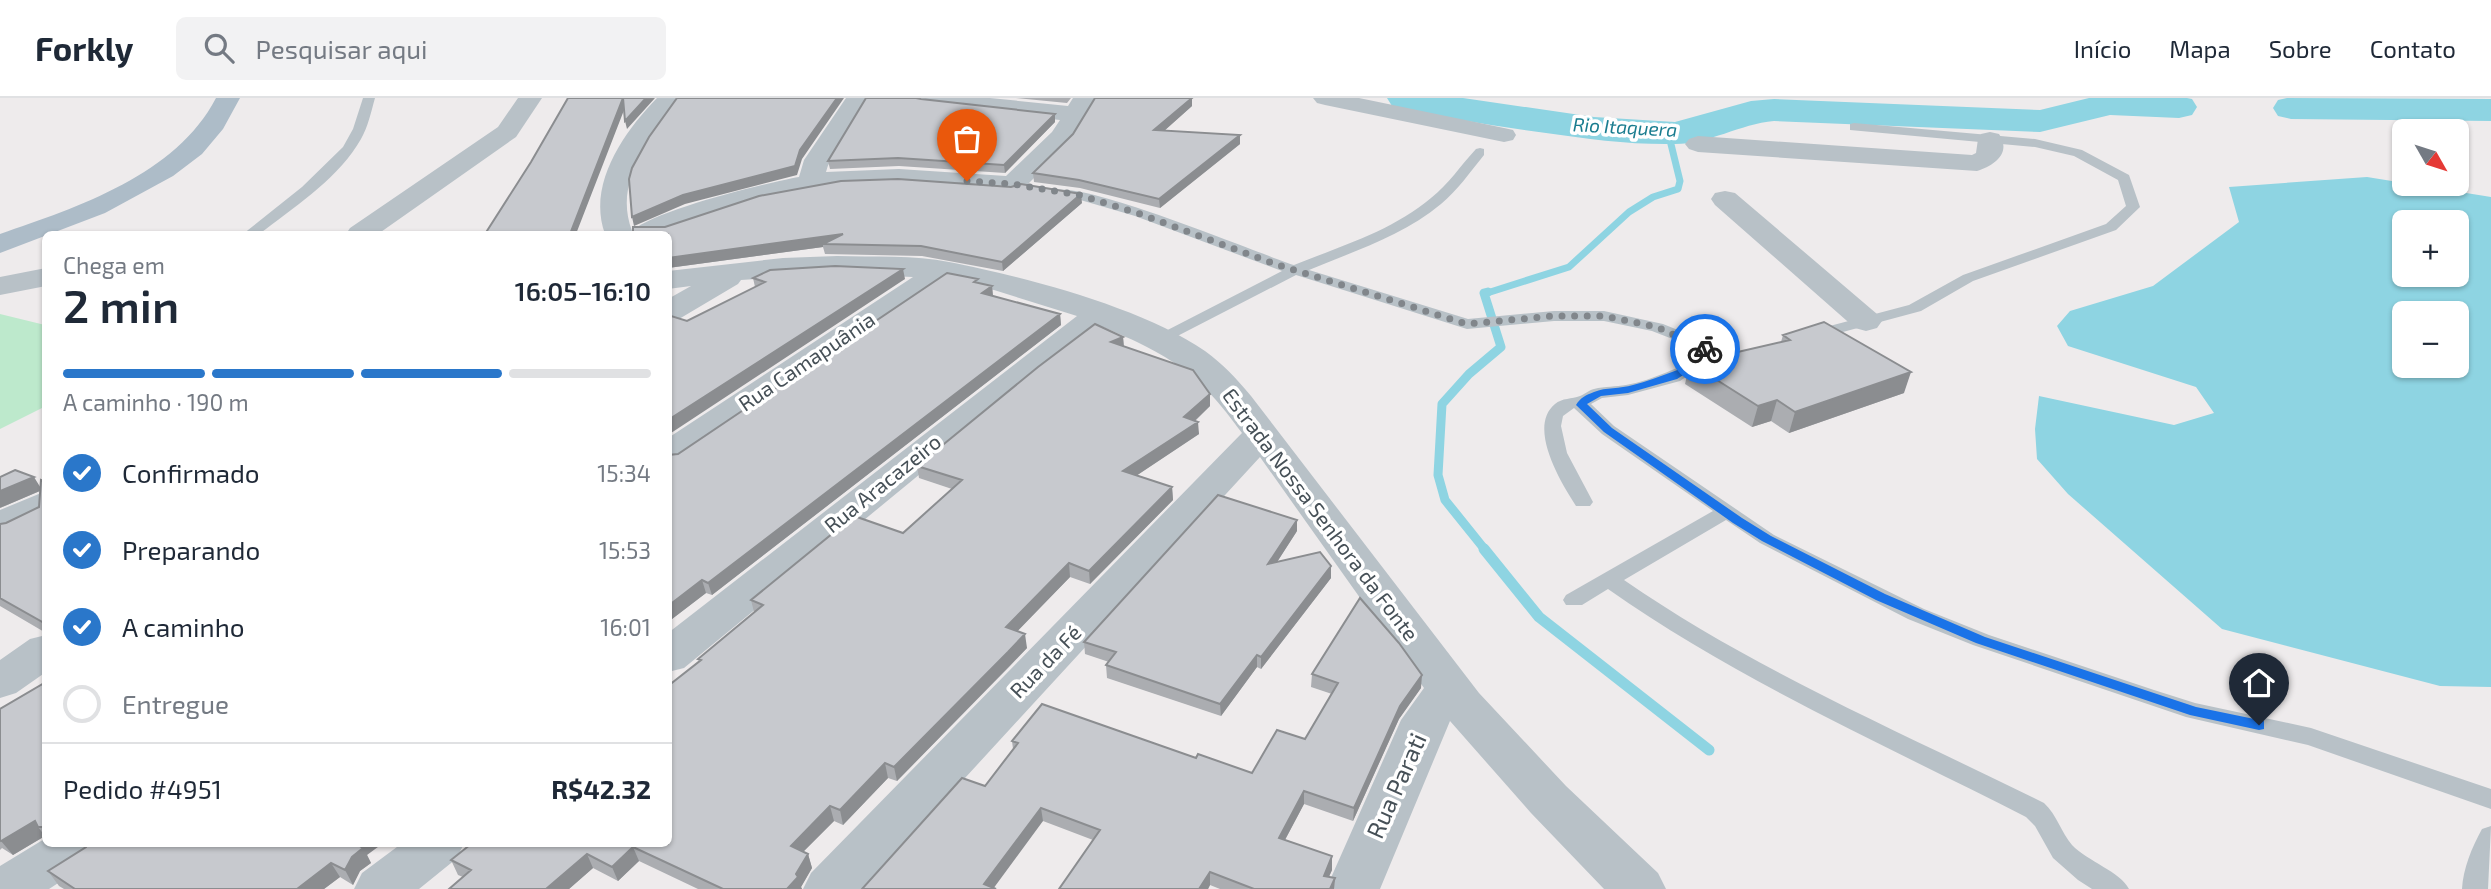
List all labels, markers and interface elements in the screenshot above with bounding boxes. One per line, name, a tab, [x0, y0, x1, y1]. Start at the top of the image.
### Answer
search box	[176, 17, 666, 80]
text: Forkly	[35, 28, 134, 68]
icon: search	[200, 29, 238, 67]
text: Pesquisar aqui	[256, 33, 428, 64]
text: Início	[2074, 34, 2131, 63]
text: Mapa	[2169, 34, 2231, 63]
text: Sobre	[2269, 34, 2332, 63]
text: Contato	[2370, 34, 2456, 63]
pin	[937, 109, 997, 181]
water label: Rio Itaquera	[1572, 112, 1678, 141]
north arrow	[2392, 119, 2469, 196]
map controls	[2392, 119, 2469, 378]
icon: bag	[948, 120, 986, 158]
button: +	[2392, 210, 2469, 287]
text: Chega em	[63, 251, 165, 279]
text: 16:05–16:10	[515, 275, 651, 306]
text: 2 min	[63, 277, 179, 332]
button: −	[2392, 301, 2469, 378]
street label: Rua Camapuânia	[733, 306, 879, 416]
courier	[1670, 314, 1740, 384]
icon: bike	[1686, 330, 1724, 368]
street label: Estrada Nossa Senhora da Fonte	[1218, 383, 1424, 645]
text: A caminho · 190 m	[63, 388, 249, 416]
street label: Rua Aracazeiro	[819, 428, 945, 537]
icon: check	[63, 454, 101, 492]
text: Confirmado	[122, 457, 260, 488]
text: 15:34	[597, 459, 651, 487]
icon: check	[63, 531, 101, 569]
text: Preparando	[122, 534, 260, 565]
text: 15:53	[599, 536, 651, 564]
icon: check	[63, 608, 101, 646]
text: A caminho	[122, 611, 245, 642]
text: 16:01	[600, 613, 651, 641]
street label: Rua da Fé	[1004, 619, 1086, 703]
pin	[2229, 653, 2289, 725]
icon: home	[2240, 664, 2278, 702]
text: Entregue	[122, 688, 229, 719]
street label: Rua Parati	[1360, 728, 1432, 843]
text: Pedido #4951	[63, 773, 222, 804]
text: R$42.32	[551, 773, 651, 804]

